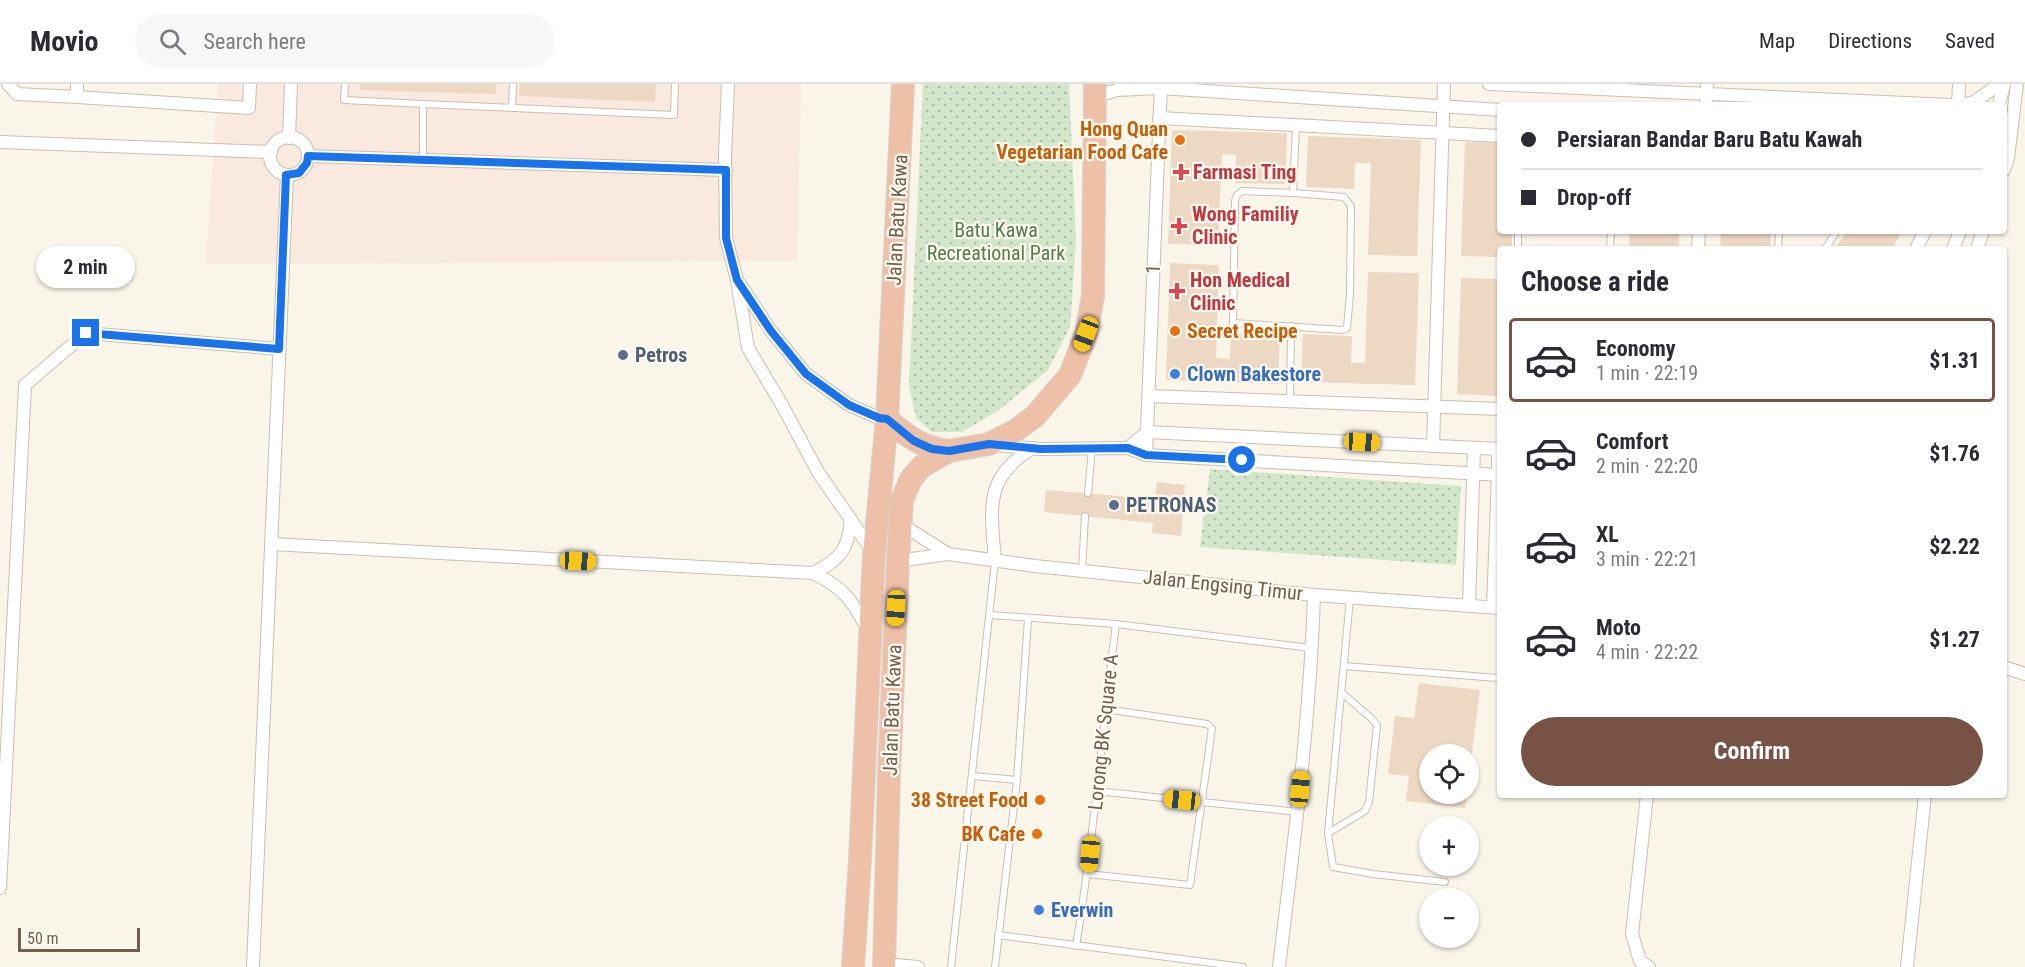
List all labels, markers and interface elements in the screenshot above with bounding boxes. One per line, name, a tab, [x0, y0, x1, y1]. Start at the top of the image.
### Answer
search box	[135, 14, 555, 68]
text: Movio	[30, 25, 99, 58]
icon: search	[156, 25, 189, 58]
text: Search here	[204, 29, 306, 54]
text: Map	[1759, 29, 1795, 53]
text: Directions	[1828, 29, 1912, 53]
text: Saved	[1945, 29, 1995, 53]
place label: Hong Quan Vegetarian Food Cafe	[996, 117, 1168, 164]
text: Persiaran Bandar Baru Batu Kawah	[1557, 127, 1862, 152]
marker: Hong Quan Vegetarian Food Cafe	[1173, 133, 1187, 147]
street label: Jalan Batu Kawa	[882, 154, 912, 286]
place label: Farmasi Ting	[1193, 160, 1296, 184]
marker: Farmasi Ting	[1174, 165, 1188, 179]
text: Drop-off	[1557, 185, 1631, 210]
place label: Wong Familiy Clinic	[1192, 202, 1299, 249]
marker: Wong Familiy Clinic	[1170, 217, 1188, 235]
park label: Batu Kawa Recreational Park	[927, 218, 1065, 265]
callout: 2 min	[36, 246, 136, 288]
text: 2 min	[63, 255, 108, 279]
street label: 1	[1141, 264, 1165, 274]
text: Choose a ride	[1521, 266, 1669, 298]
place label: Hon Medical Clinic	[1190, 268, 1290, 315]
marker: Hon Medical Clinic	[1168, 282, 1186, 300]
car	[1071, 314, 1101, 354]
route end	[72, 319, 99, 346]
place label: Secret Recipe	[1187, 319, 1298, 343]
marker: Secret Recipe	[1168, 324, 1182, 338]
icon: car	[1524, 333, 1578, 387]
text: Economy	[1596, 336, 1676, 361]
place label: Petros	[635, 343, 687, 367]
marker: Petros	[616, 348, 630, 362]
text: $1.31	[1929, 348, 1980, 373]
text: 1 min · 22:19	[1596, 361, 1698, 385]
place label: Clown Bakestore	[1187, 362, 1321, 386]
marker: Clown Bakestore	[1168, 367, 1182, 381]
icon: car	[1524, 426, 1578, 480]
text: Comfort	[1596, 429, 1669, 454]
car	[1344, 432, 1380, 452]
text: $1.76	[1929, 441, 1980, 466]
route start	[1228, 446, 1255, 473]
text: 2 min · 22:20	[1596, 454, 1698, 478]
place label: PETRONAS	[1126, 493, 1217, 517]
marker: PETRONAS	[1107, 498, 1121, 512]
icon: car	[1524, 519, 1578, 573]
text: XL	[1596, 522, 1619, 547]
text: $2.22	[1929, 534, 1980, 559]
text: 3 min · 22:21	[1596, 547, 1698, 571]
car	[560, 551, 596, 571]
street label: Jalan Engsing Timur	[1142, 565, 1304, 605]
car	[886, 590, 906, 626]
icon: car	[1524, 612, 1578, 666]
text: Moto	[1596, 615, 1641, 640]
text: $1.27	[1929, 627, 1980, 652]
text: 4 min · 22:22	[1596, 640, 1698, 664]
street label: Jalan Batu Kawa	[878, 644, 906, 776]
street label: Lorong BK Square A	[1083, 652, 1123, 811]
button: Confirm	[1521, 717, 1983, 786]
map controls	[1419, 744, 1479, 948]
button: locate	[1419, 744, 1479, 804]
car	[1289, 770, 1311, 808]
place label: 38 Street Food	[911, 788, 1028, 812]
car	[1163, 789, 1201, 811]
marker: 38 Street Food	[1033, 793, 1047, 807]
button: +	[1419, 816, 1479, 876]
place label: BK Cafe	[961, 822, 1025, 846]
marker: BK Cafe	[1030, 827, 1044, 841]
car	[1079, 835, 1101, 873]
button: −	[1419, 888, 1479, 948]
place label: Everwin	[1051, 898, 1113, 922]
marker: Everwin	[1032, 903, 1046, 917]
scale bar	[18, 925, 140, 952]
text: 50 m	[27, 929, 59, 948]

